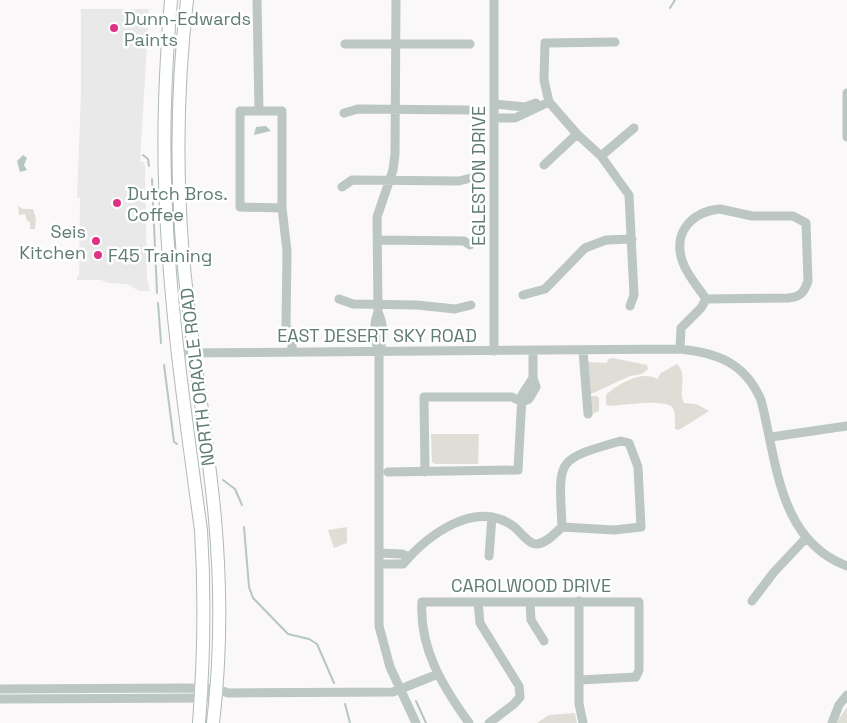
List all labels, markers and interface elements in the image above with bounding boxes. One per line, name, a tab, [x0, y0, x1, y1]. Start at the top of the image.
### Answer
place label: Dunn-Edwards Paints	[124, 7, 251, 51]
marker: Dunn-Edwards Paints	[108, 22, 120, 34]
street label: EGLESTON DRIVE	[467, 106, 490, 246]
place label: Dutch Bros. Coffee	[127, 182, 228, 226]
marker: Dutch Bros. Coffee	[111, 197, 123, 209]
place label: Seis Kitchen	[19, 220, 86, 264]
marker: Seis Kitchen	[90, 235, 102, 247]
place label: F45 Training	[108, 244, 212, 267]
marker: F45 Training	[92, 249, 104, 261]
street label: NORTH ORACLE ROAD	[175, 287, 219, 467]
street label: EAST DESERT SKY ROAD	[277, 324, 477, 347]
street label: CAROLWOOD DRIVE	[451, 574, 611, 597]

